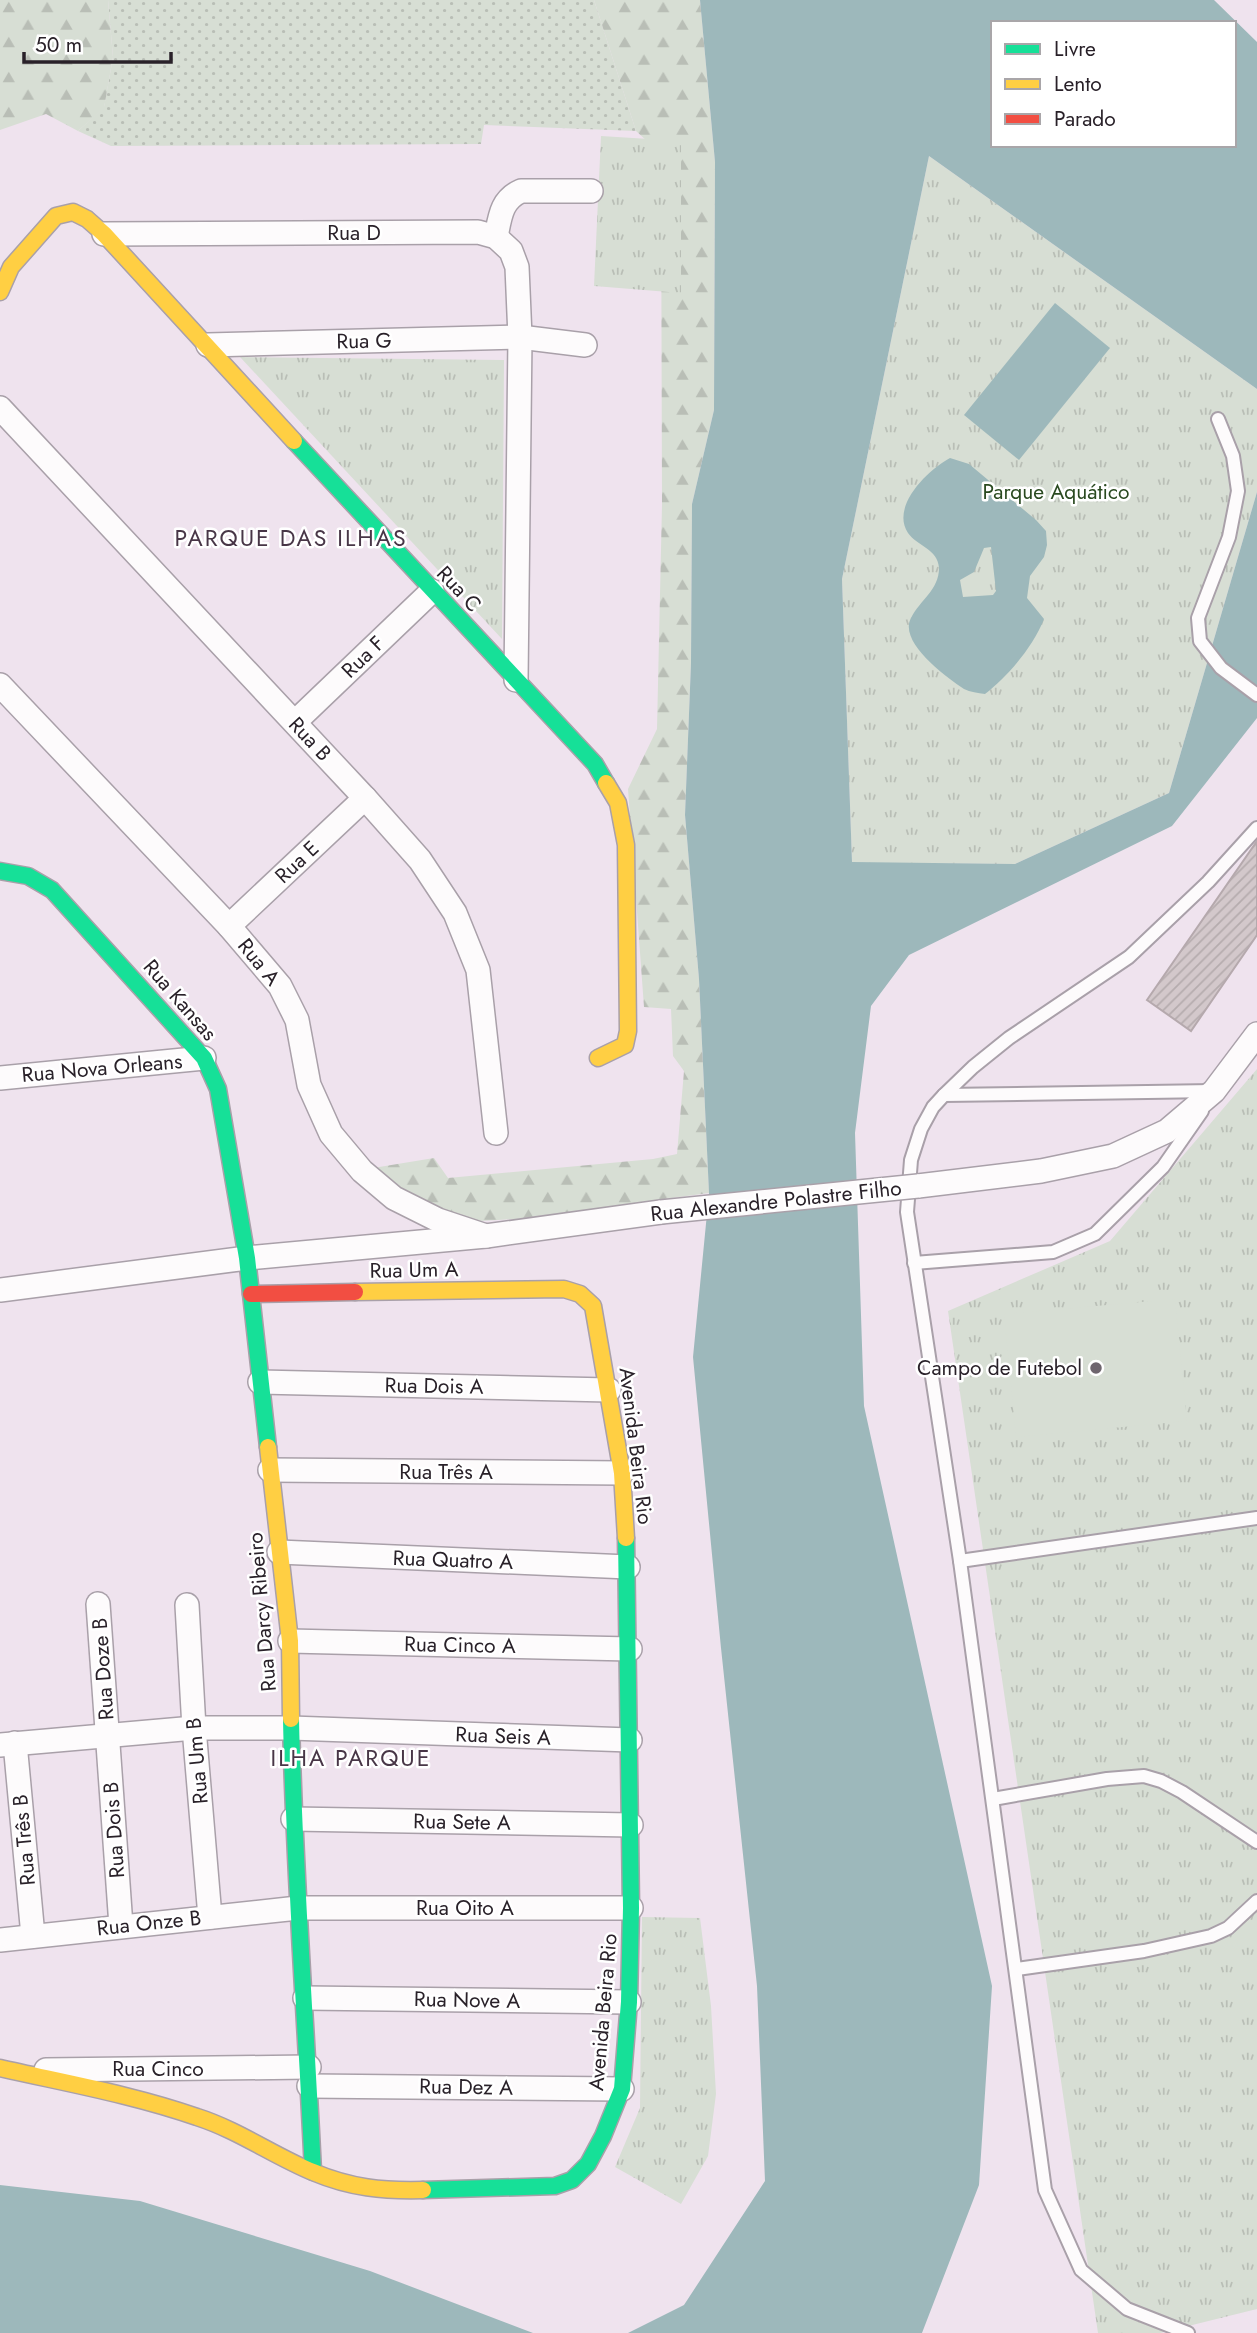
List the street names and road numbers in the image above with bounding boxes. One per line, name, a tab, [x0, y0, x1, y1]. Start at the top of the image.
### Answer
street label: Rua D	[327, 218, 381, 248]
street label: Rua G	[336, 326, 392, 356]
street label: Rua C	[430, 559, 488, 619]
street label: Rua F	[335, 629, 391, 685]
street label: Rua B	[282, 710, 338, 768]
street label: Rua E	[268, 834, 326, 890]
street label: Rua A	[231, 932, 287, 992]
street label: Rua Kansas	[136, 953, 224, 1047]
street label: Rua Nova Orleans	[20, 1046, 184, 1090]
street label: Rua Alexandre Polastre Filho	[649, 1173, 903, 1229]
street label: Rua Um A	[369, 1254, 459, 1286]
street label: Avenida Beira Rio	[612, 1366, 660, 1526]
street label: Rua Dois A	[384, 1370, 484, 1402]
street label: Rua Três A	[399, 1457, 493, 1487]
street label: Rua Darcy Ribeiro	[240, 1531, 284, 1693]
street label: Rua Quatro A	[392, 1543, 514, 1577]
street label: Rua Doze B	[84, 1617, 122, 1721]
street label: Rua Cinco A	[404, 1629, 516, 1661]
street label: Rua Um B	[178, 1716, 216, 1806]
street label: Rua Seis A	[455, 1719, 551, 1753]
street label: Rua Dois B	[96, 1781, 132, 1879]
street label: Rua Três B	[5, 1793, 43, 1887]
street label: Rua Sete A	[413, 1806, 511, 1838]
street label: Rua Oito A	[416, 1893, 514, 1923]
street label: Rua Onze B	[95, 1903, 203, 1943]
street label: Avenida Beira Rio	[581, 1932, 625, 2092]
street label: Rua Nove A	[413, 1984, 521, 2016]
street label: Rua Cinco	[112, 2054, 204, 2084]
street label: Rua Dez A	[419, 2071, 513, 2103]

